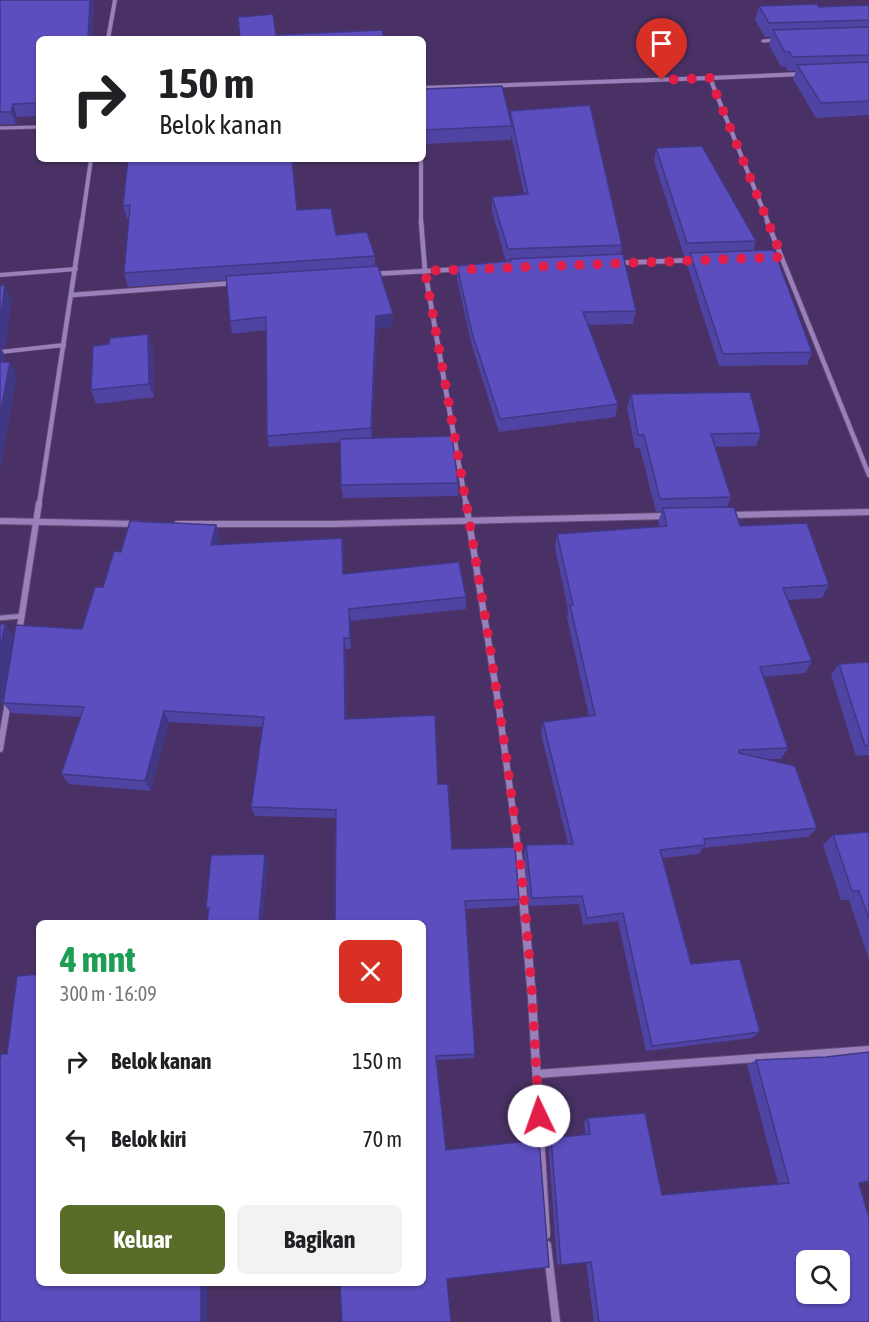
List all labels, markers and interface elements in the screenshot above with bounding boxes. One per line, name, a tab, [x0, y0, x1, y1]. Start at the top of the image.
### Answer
pin	[636, 18, 687, 80]
icon: arrive	[645, 27, 678, 60]
text: 150 m	[159, 59, 254, 107]
icon: right	[60, 60, 138, 138]
text: Belok kanan	[159, 109, 282, 140]
text: 4 mnt	[60, 938, 136, 980]
button: close	[339, 940, 402, 1003]
text: 300 m · 16:09	[60, 982, 157, 1005]
icon: right	[60, 1045, 93, 1078]
text: Belok kanan	[111, 1048, 212, 1074]
text: 150 m	[352, 1048, 402, 1074]
position arrow	[507, 1084, 571, 1148]
icon: left	[60, 1123, 93, 1156]
text: Belok kiri	[111, 1126, 186, 1152]
text: 70 m	[362, 1126, 402, 1152]
button: Keluar	[60, 1205, 225, 1274]
button: Bagikan	[237, 1205, 402, 1274]
map controls	[796, 1250, 850, 1304]
button: search	[796, 1250, 850, 1304]

